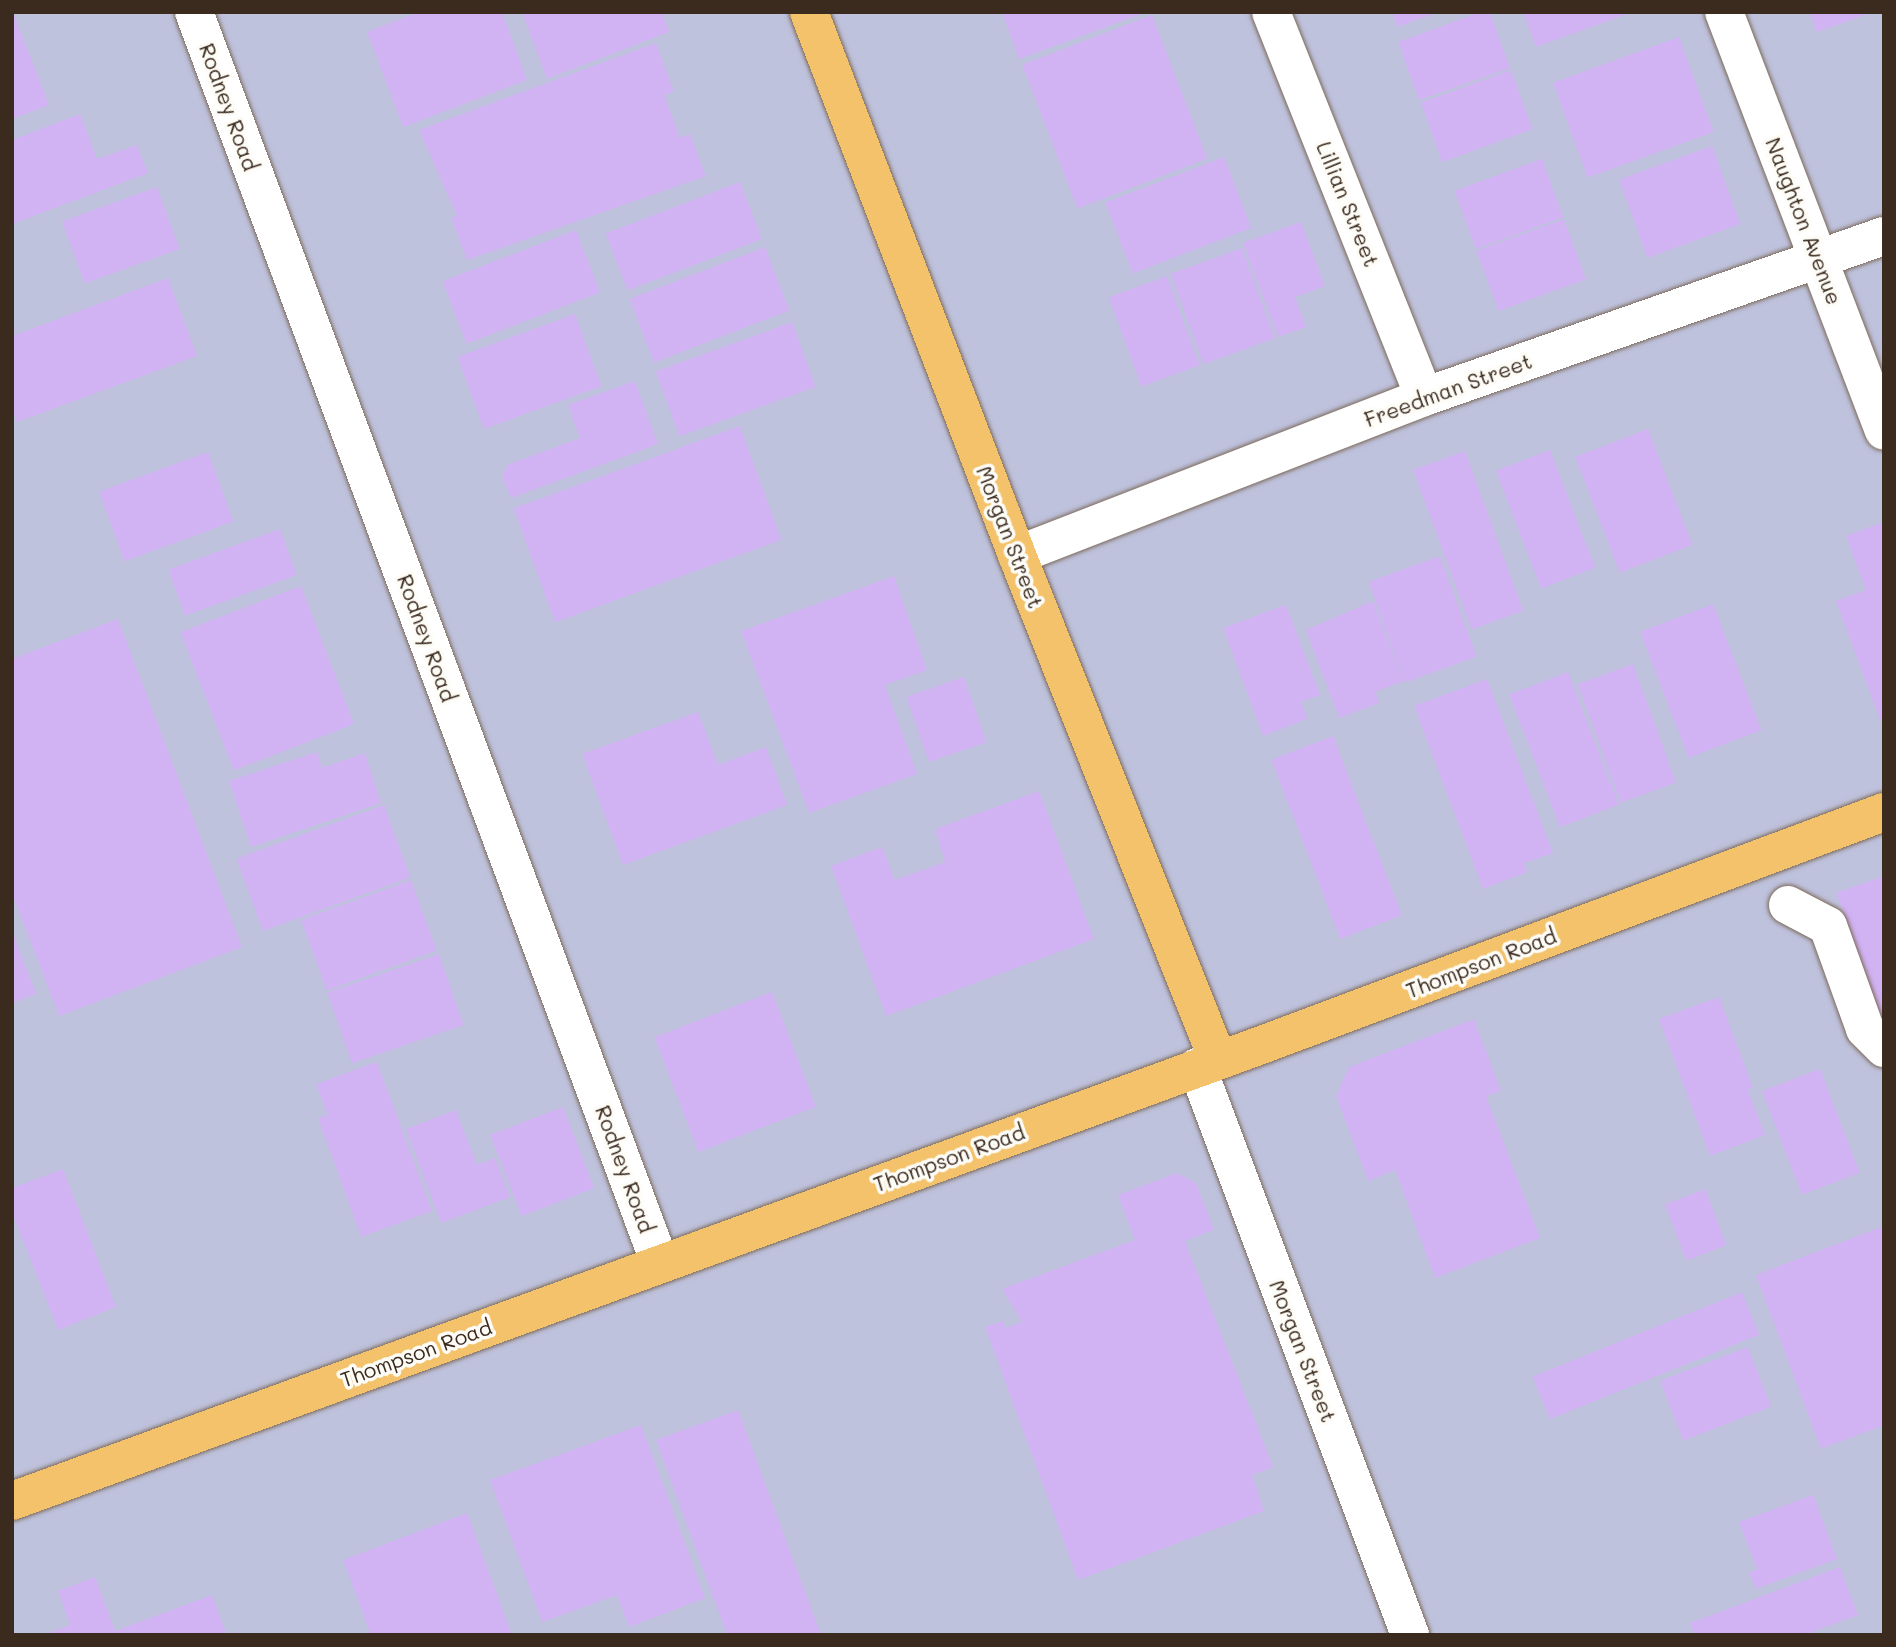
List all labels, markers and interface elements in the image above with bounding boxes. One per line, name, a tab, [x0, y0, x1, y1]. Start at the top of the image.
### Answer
street label: Rodney Road	[194, 40, 264, 174]
street label: Naughton Avenue	[1761, 134, 1847, 308]
street label: Lillian Street	[1311, 138, 1385, 270]
street label: Freedman Street	[1361, 348, 1535, 432]
street label: Morgan Street	[971, 462, 1049, 612]
street label: Rodney Road	[392, 571, 462, 705]
street label: Thompson Road	[1402, 923, 1560, 1003]
street label: Rodney Road	[590, 1102, 660, 1236]
street label: Thompson Road	[870, 1119, 1028, 1197]
street label: Morgan Street	[1264, 1276, 1342, 1426]
street label: Thompson Road	[337, 1314, 495, 1392]

